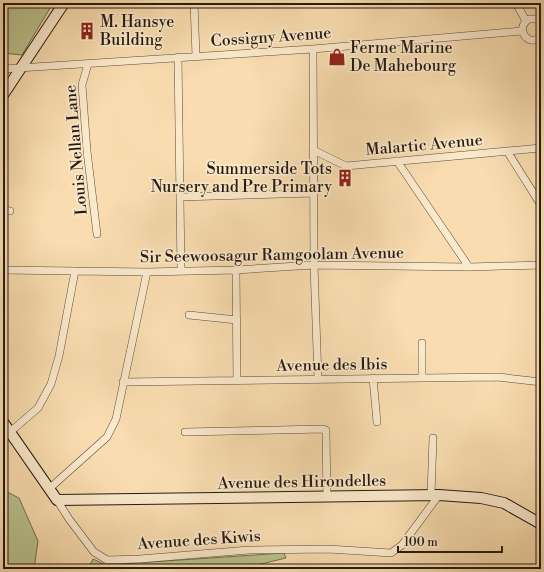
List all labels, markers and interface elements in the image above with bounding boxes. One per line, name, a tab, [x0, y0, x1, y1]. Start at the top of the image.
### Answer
place label: M. Hansye Building	[99, 12, 174, 50]
building icon: M. Hansye Building	[77, 21, 97, 41]
street label: Cossigny Avenue	[210, 23, 332, 51]
place label: Ferme Marine De Mahebourg	[350, 38, 457, 76]
shop icon: Ferme Marine De Mahebourg	[327, 47, 347, 67]
street label: Louis Nellan Lane	[60, 84, 92, 216]
street label: Malartic Avenue	[365, 130, 483, 160]
place label: Summerside Tots Nursery and Pre Primary	[151, 159, 332, 197]
building icon: Summerside Tots Nursery and Pre Primary	[335, 168, 355, 188]
street label: Sir Seewoosagur Ramgoolam Avenue	[140, 243, 404, 267]
street label: Avenue des Ibis	[275, 354, 388, 376]
street label: Avenue des Hirondelles	[217, 471, 386, 493]
street label: Avenue des Kiwis	[136, 526, 261, 554]
scale bar	[398, 528, 502, 554]
text: 100 m	[404, 535, 438, 550]

